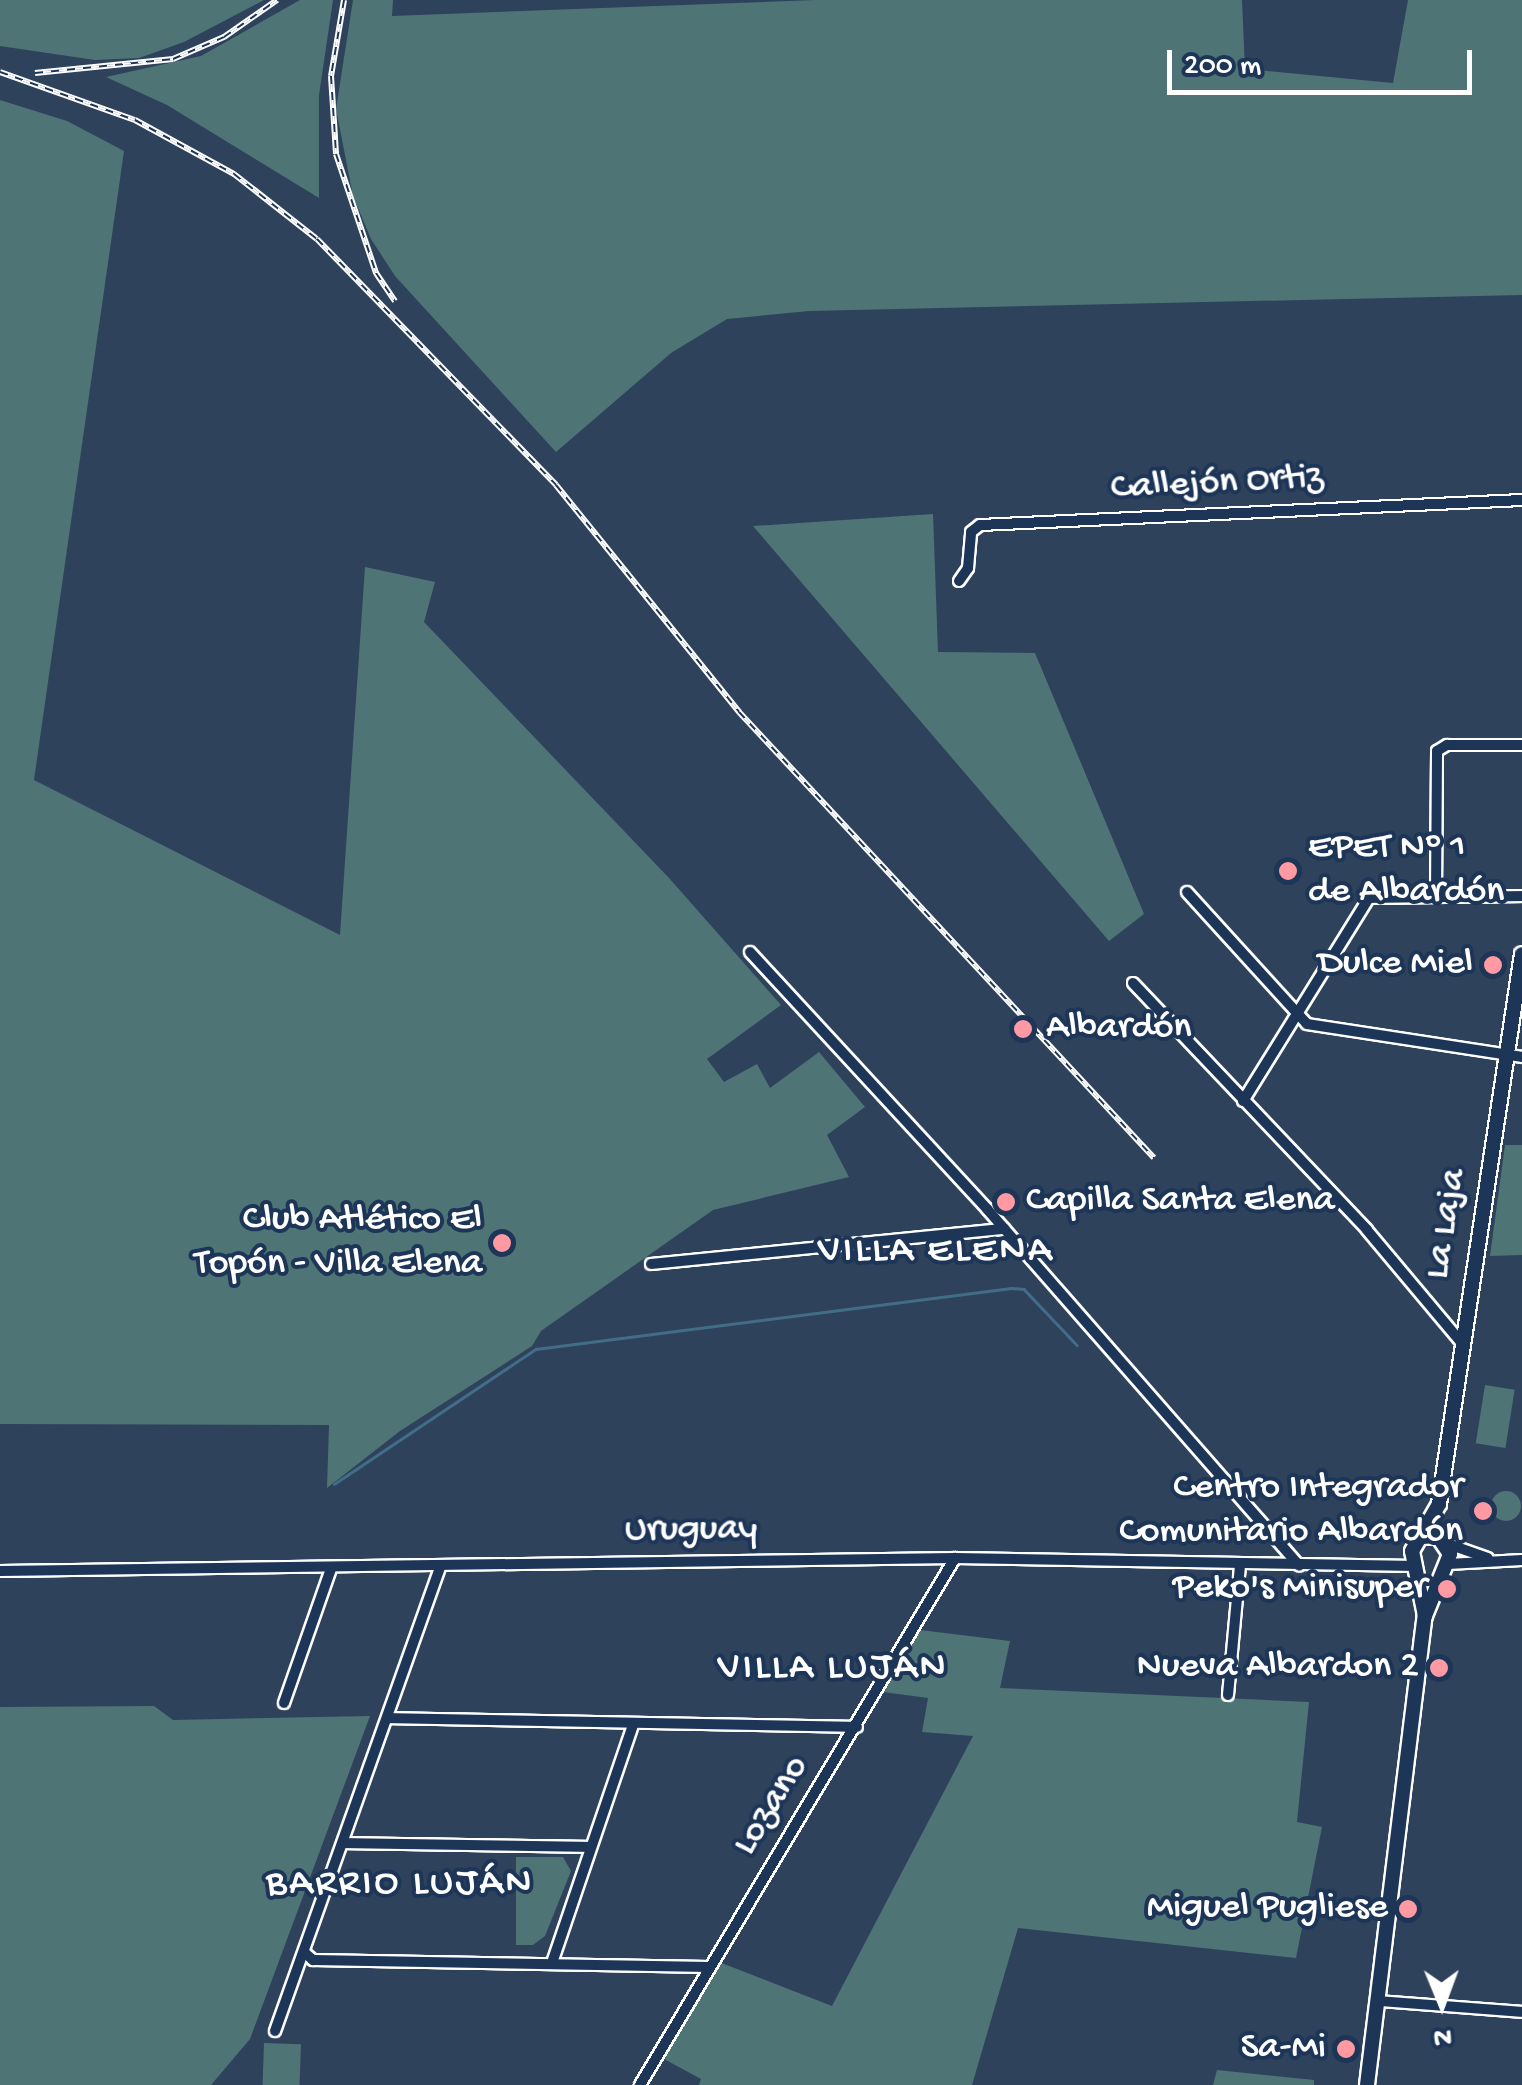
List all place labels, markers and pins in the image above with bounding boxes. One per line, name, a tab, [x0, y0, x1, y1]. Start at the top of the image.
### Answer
place label: EPET Nº 1 de Albardón	[1308, 826, 1504, 916]
marker: EPET Nº 1 de Albardón	[1277, 860, 1299, 882]
place label: Dulce Miel	[1318, 942, 1473, 988]
marker: Dulce Miel	[1482, 954, 1504, 976]
place label: Albardón	[1046, 1006, 1191, 1052]
marker: Albardón	[1010, 1016, 1036, 1042]
place label: Capilla Santa Elena	[1026, 1179, 1335, 1225]
marker: Capilla Santa Elena	[995, 1191, 1017, 1213]
place label: Club Atlético El Topón - Villa Elena	[194, 1198, 482, 1288]
marker: Club Atlético El Topón - Villa Elena	[491, 1232, 513, 1254]
place label: Centro Integrador Comunitario Albardón	[1119, 1466, 1463, 1556]
marker: Centro Integrador Comunitario Albardón	[1472, 1500, 1494, 1522]
place label: Peko's Minisuper	[1173, 1566, 1427, 1612]
marker: Peko's Minisuper	[1436, 1578, 1458, 1600]
place label: Nueva Albardon 2	[1137, 1645, 1419, 1691]
marker: Nueva Albardon 2	[1428, 1657, 1450, 1679]
place label: Miguel Pugliese	[1147, 1886, 1388, 1932]
marker: Miguel Pugliese	[1397, 1898, 1419, 1920]
place label: Sa-Mi	[1241, 2026, 1326, 2072]
marker: Sa-Mi	[1335, 2038, 1357, 2060]

